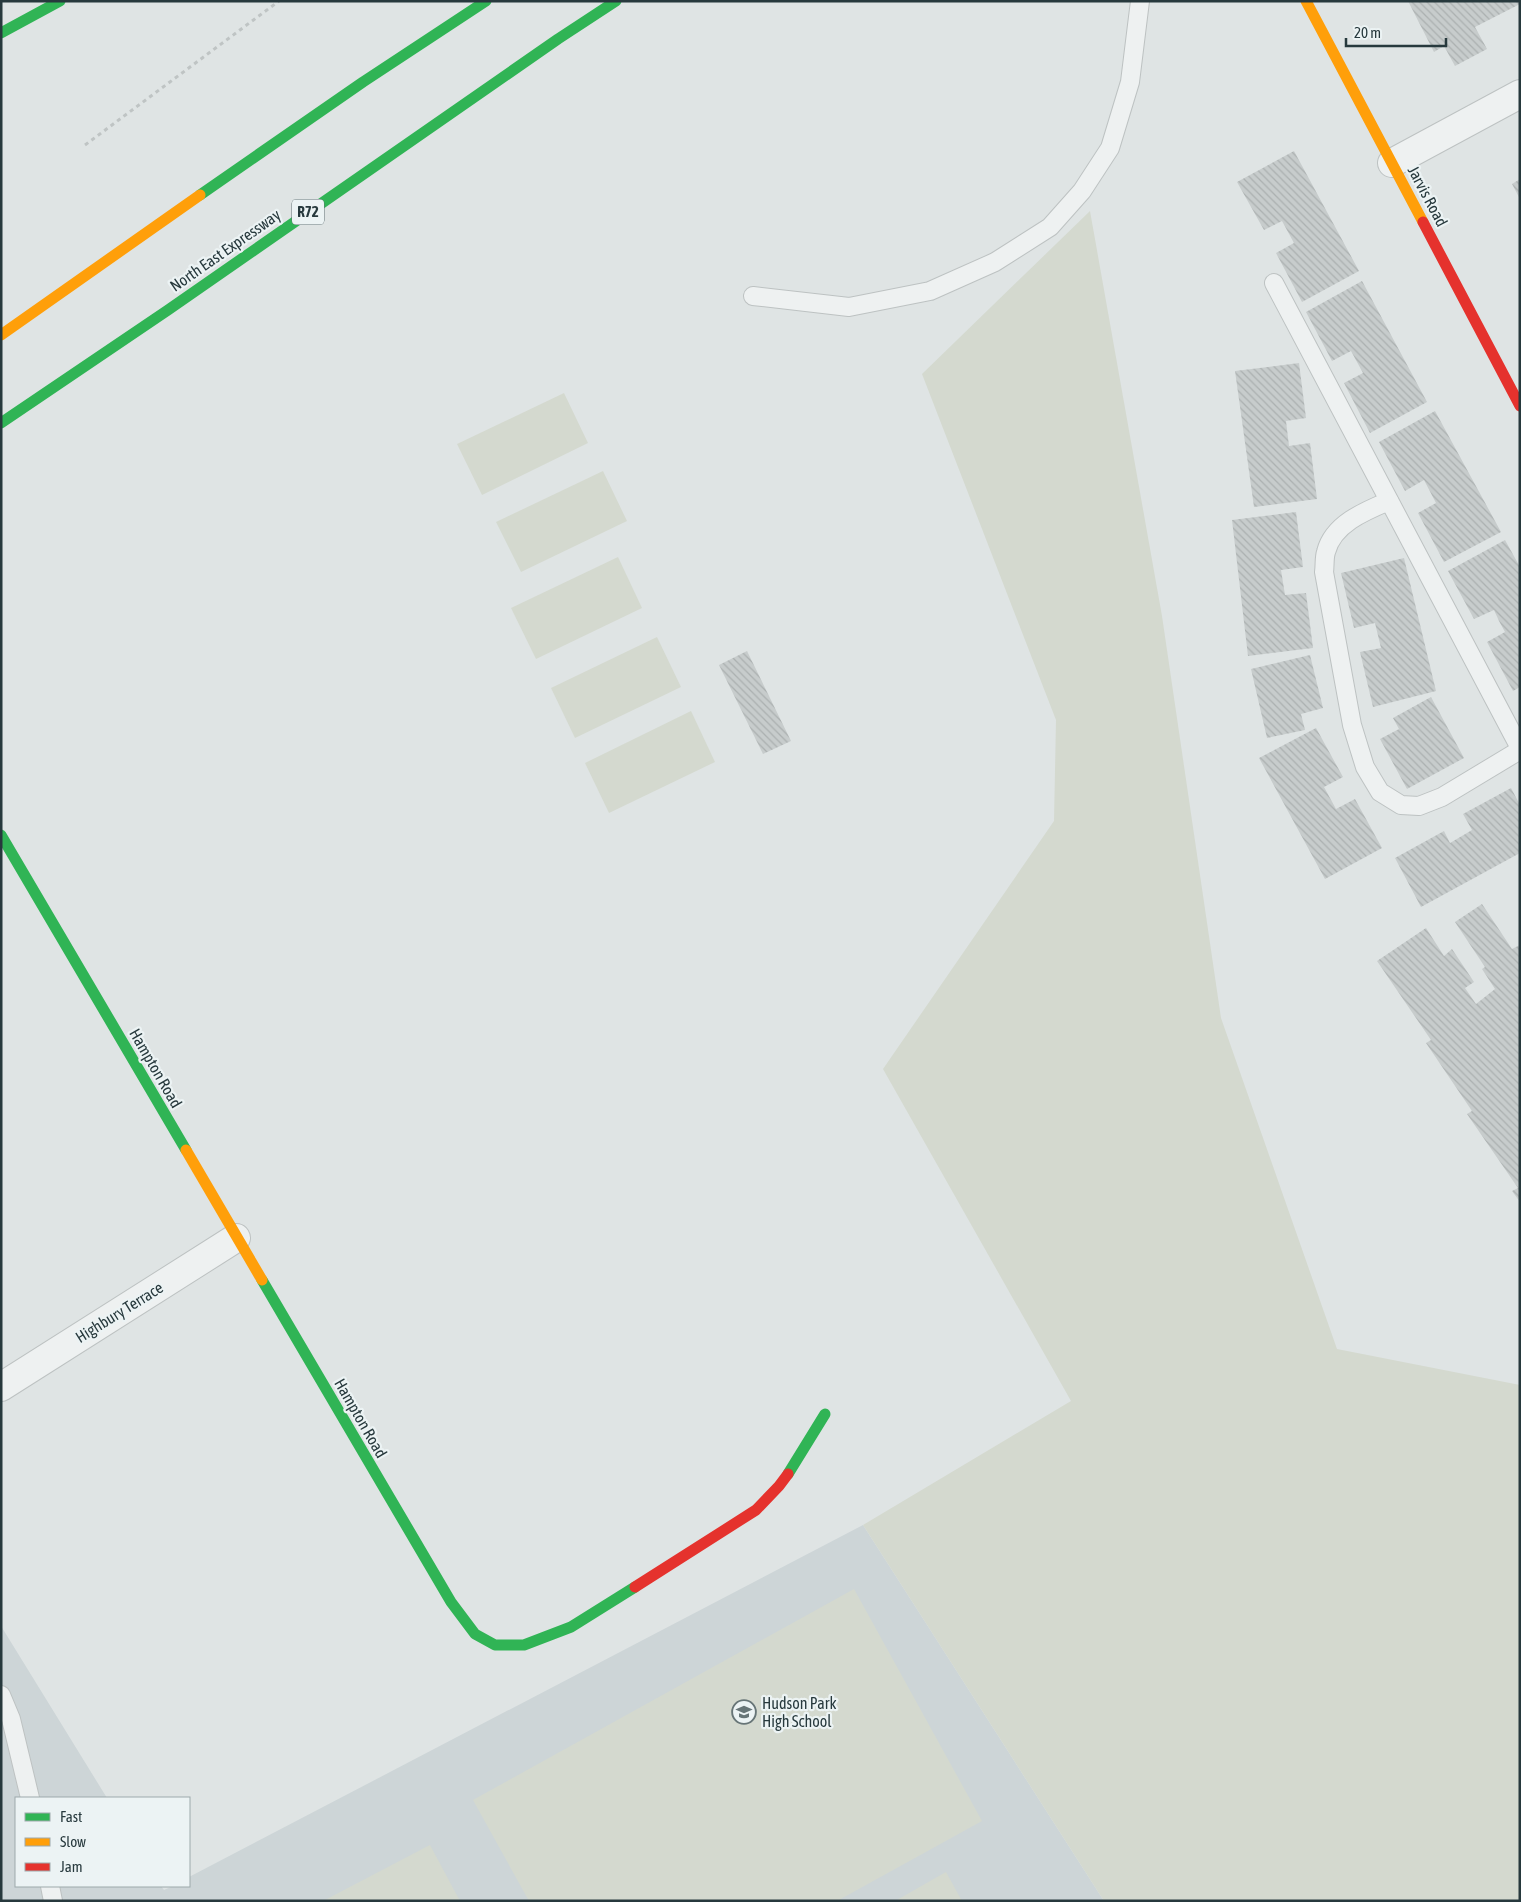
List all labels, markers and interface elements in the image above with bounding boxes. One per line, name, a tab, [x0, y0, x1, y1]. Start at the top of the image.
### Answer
scale bar	[1346, 15, 1446, 47]
text: 20 m	[1354, 24, 1381, 41]
street label: Jarvis Road	[1405, 163, 1451, 229]
road number: R72	[292, 200, 324, 224]
street label: North East Expressway	[166, 205, 284, 296]
street label: Hampton Road	[125, 1025, 186, 1111]
street label: Highbury Terrace	[72, 1278, 166, 1347]
street label: Hampton Road	[330, 1375, 391, 1461]
place label: Hudson Park High School	[762, 1694, 836, 1731]
school or university icon: Hudson Park High School	[731, 1699, 757, 1725]
legend	[15, 1797, 190, 1887]
text: Fast	[60, 1808, 82, 1825]
text: Slow	[60, 1833, 86, 1850]
text: Jam	[60, 1858, 83, 1875]

